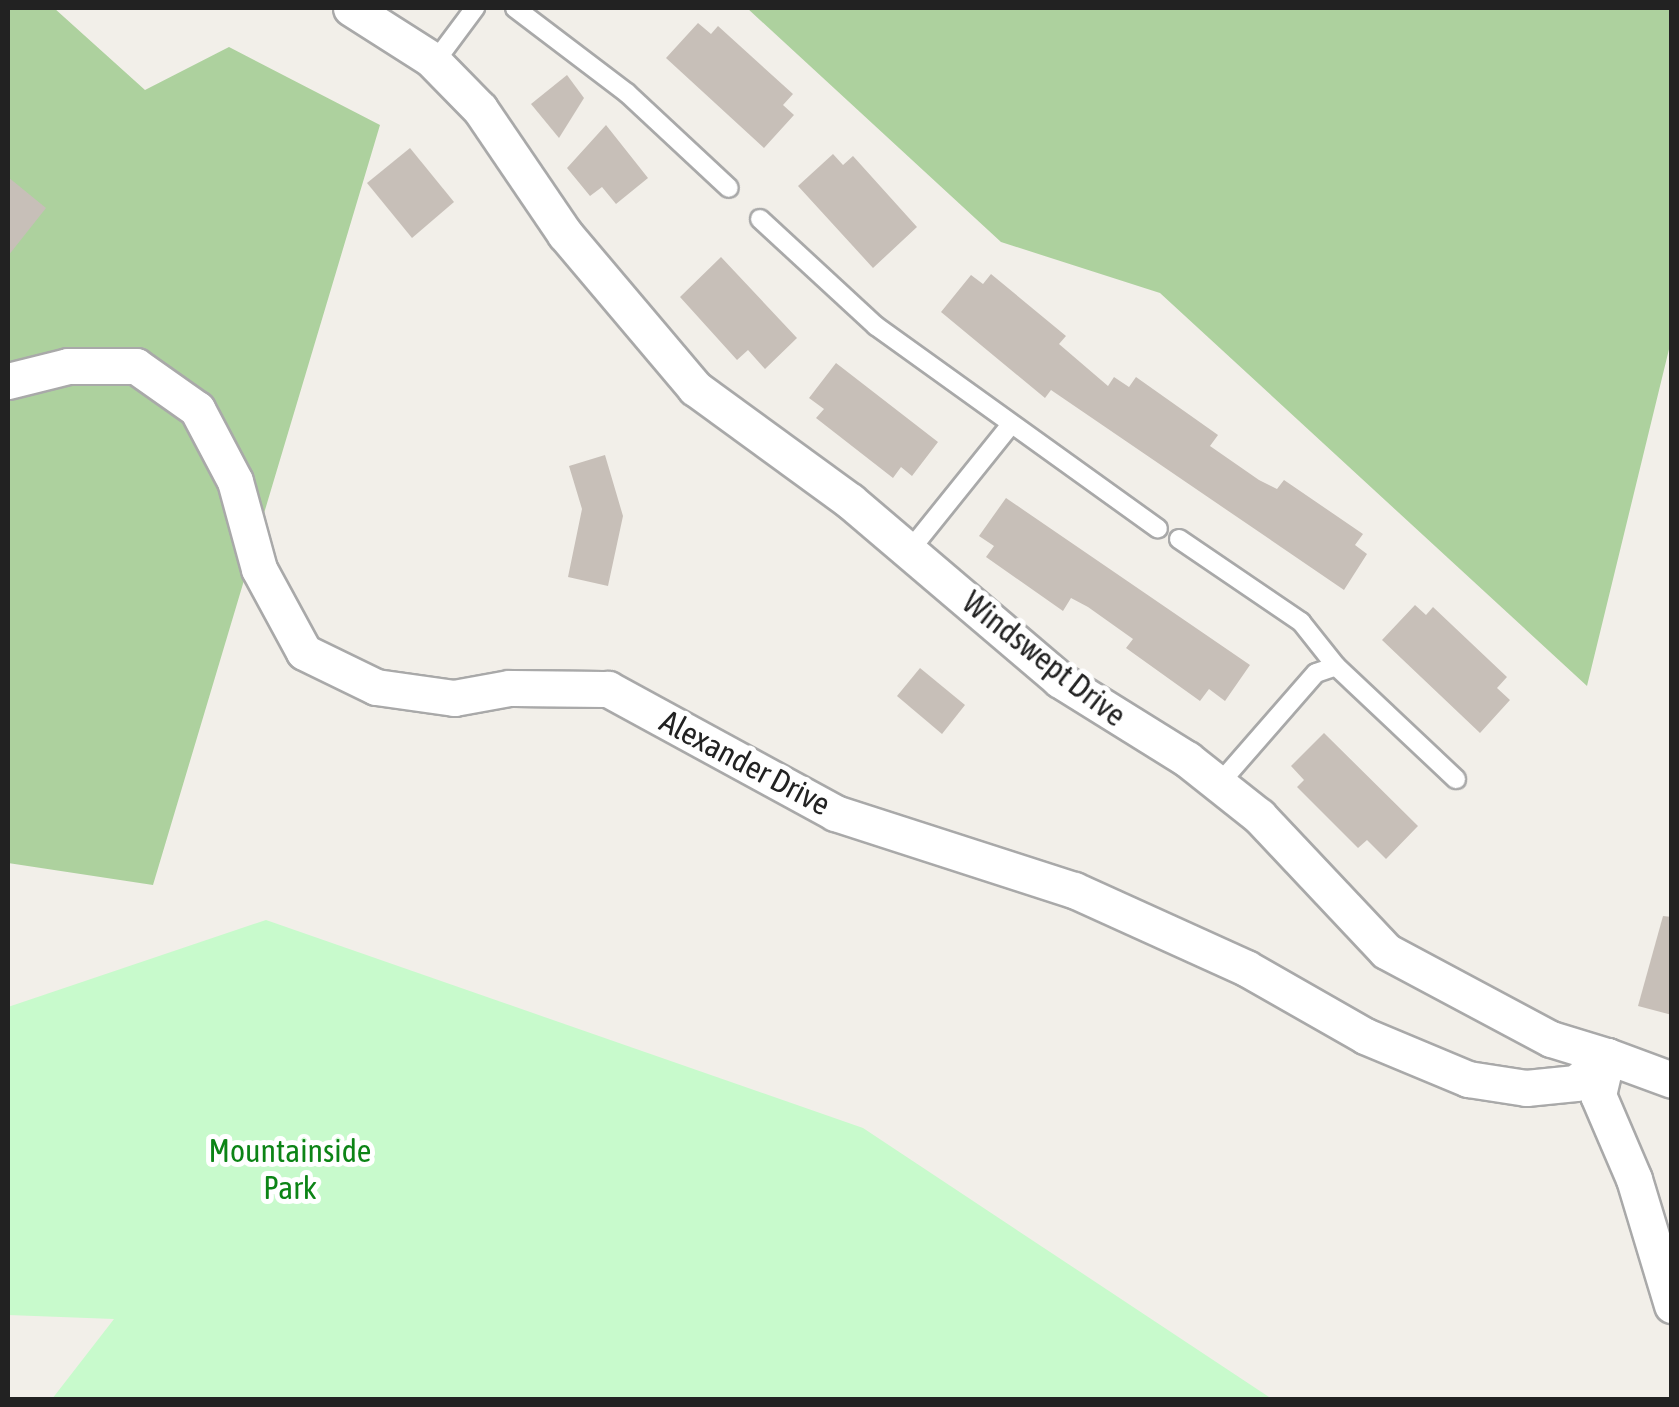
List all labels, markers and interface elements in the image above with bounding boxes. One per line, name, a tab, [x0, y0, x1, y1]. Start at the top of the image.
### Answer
street label: Windswept Drive	[955, 583, 1133, 735]
street label: Alexander Drive	[653, 702, 837, 824]
park label: Mountainside Park	[209, 1133, 371, 1208]

